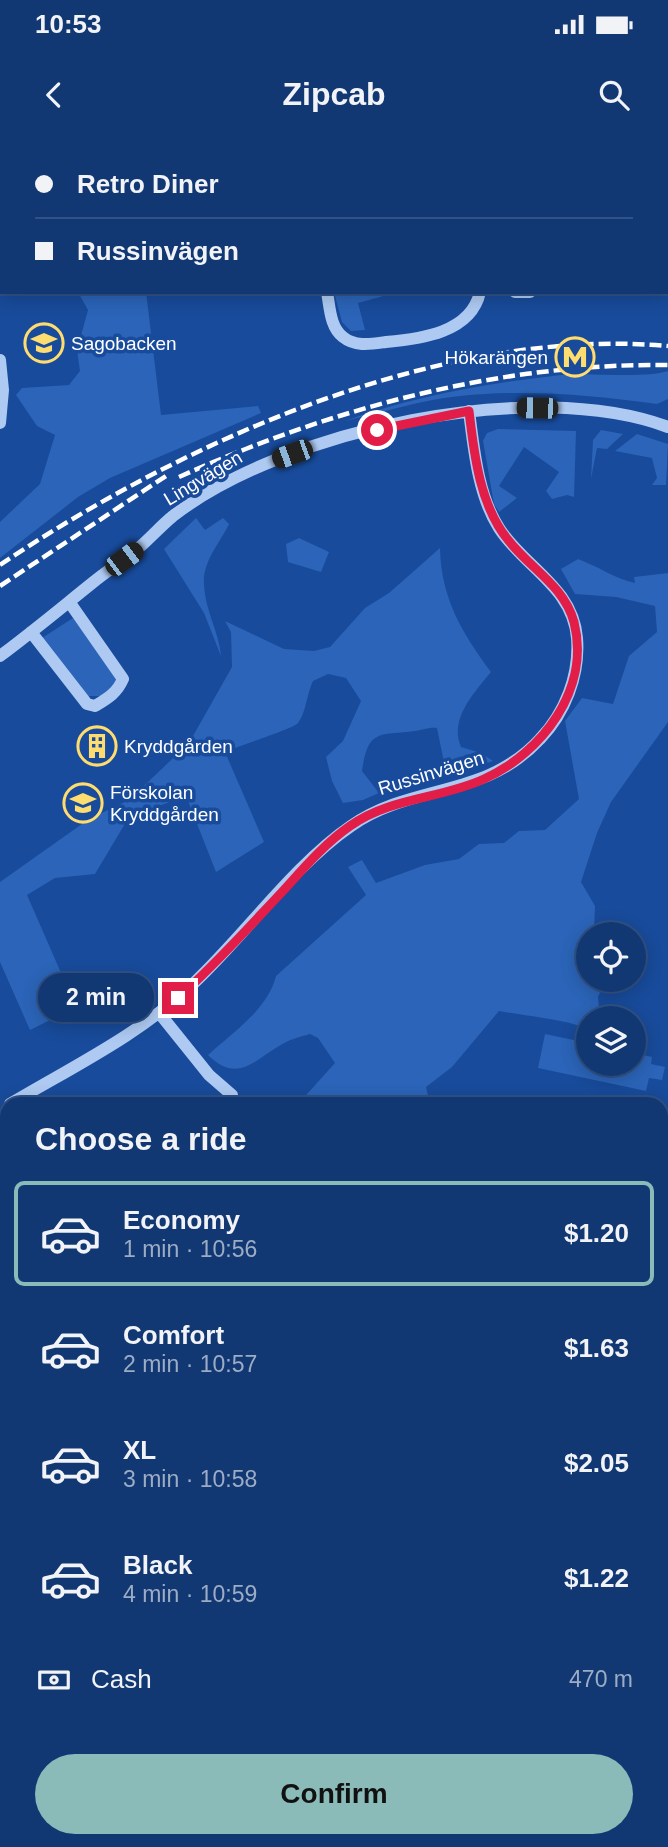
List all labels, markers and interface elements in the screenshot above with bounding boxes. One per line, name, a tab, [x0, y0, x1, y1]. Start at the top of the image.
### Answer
text: 10:53	[35, 9, 102, 39]
icon: back	[35, 76, 73, 114]
text: Zipcab	[282, 76, 386, 112]
icon: search	[595, 76, 633, 114]
text: Retro Diner	[77, 169, 219, 199]
text: Russinvägen	[77, 236, 239, 266]
school or university icon: Sagobacken	[23, 322, 65, 364]
place label: Sagobacken	[71, 333, 177, 354]
metro station icon: Hökarängen	[554, 336, 596, 378]
place label: Hökarängen	[444, 347, 548, 368]
car	[516, 397, 559, 419]
route start	[361, 414, 393, 446]
car	[269, 437, 316, 471]
street label: Lingvägen	[160, 446, 246, 510]
car	[101, 538, 148, 580]
building icon: Kryddgården	[76, 725, 118, 767]
place label: Kryddgården	[124, 736, 233, 757]
street label: Russinvägen	[375, 747, 487, 799]
school or university icon: Förskolan Kryddgården	[62, 782, 104, 824]
place label: Förskolan Kryddgården	[110, 782, 219, 825]
map controls	[576, 922, 646, 1076]
button: locate	[576, 922, 646, 992]
callout: 2 min	[38, 974, 154, 1022]
route end	[162, 982, 194, 1014]
text: 2 min	[66, 984, 126, 1010]
button: layers	[576, 1006, 646, 1076]
text: Choose a ride	[35, 1121, 247, 1157]
icon: car	[39, 1202, 102, 1265]
text: Economy	[123, 1205, 240, 1235]
text: $1.20	[564, 1218, 629, 1248]
text: 1 min · 10:56	[123, 1236, 257, 1262]
icon: car	[39, 1317, 102, 1380]
text: Comfort	[123, 1320, 224, 1350]
text: $1.63	[564, 1333, 629, 1363]
text: 2 min · 10:57	[123, 1351, 257, 1377]
icon: car	[39, 1432, 102, 1495]
text: XL	[123, 1435, 156, 1465]
text: $2.05	[564, 1448, 629, 1478]
text: 3 min · 10:58	[123, 1466, 257, 1492]
icon: car	[39, 1547, 102, 1610]
text: Black	[123, 1550, 192, 1580]
text: $1.22	[564, 1563, 629, 1593]
text: 4 min · 10:59	[123, 1581, 257, 1607]
icon: cash	[35, 1661, 73, 1699]
text: Cash	[91, 1664, 152, 1694]
text: 470 m	[569, 1666, 633, 1692]
button: Confirm	[35, 1754, 633, 1834]

